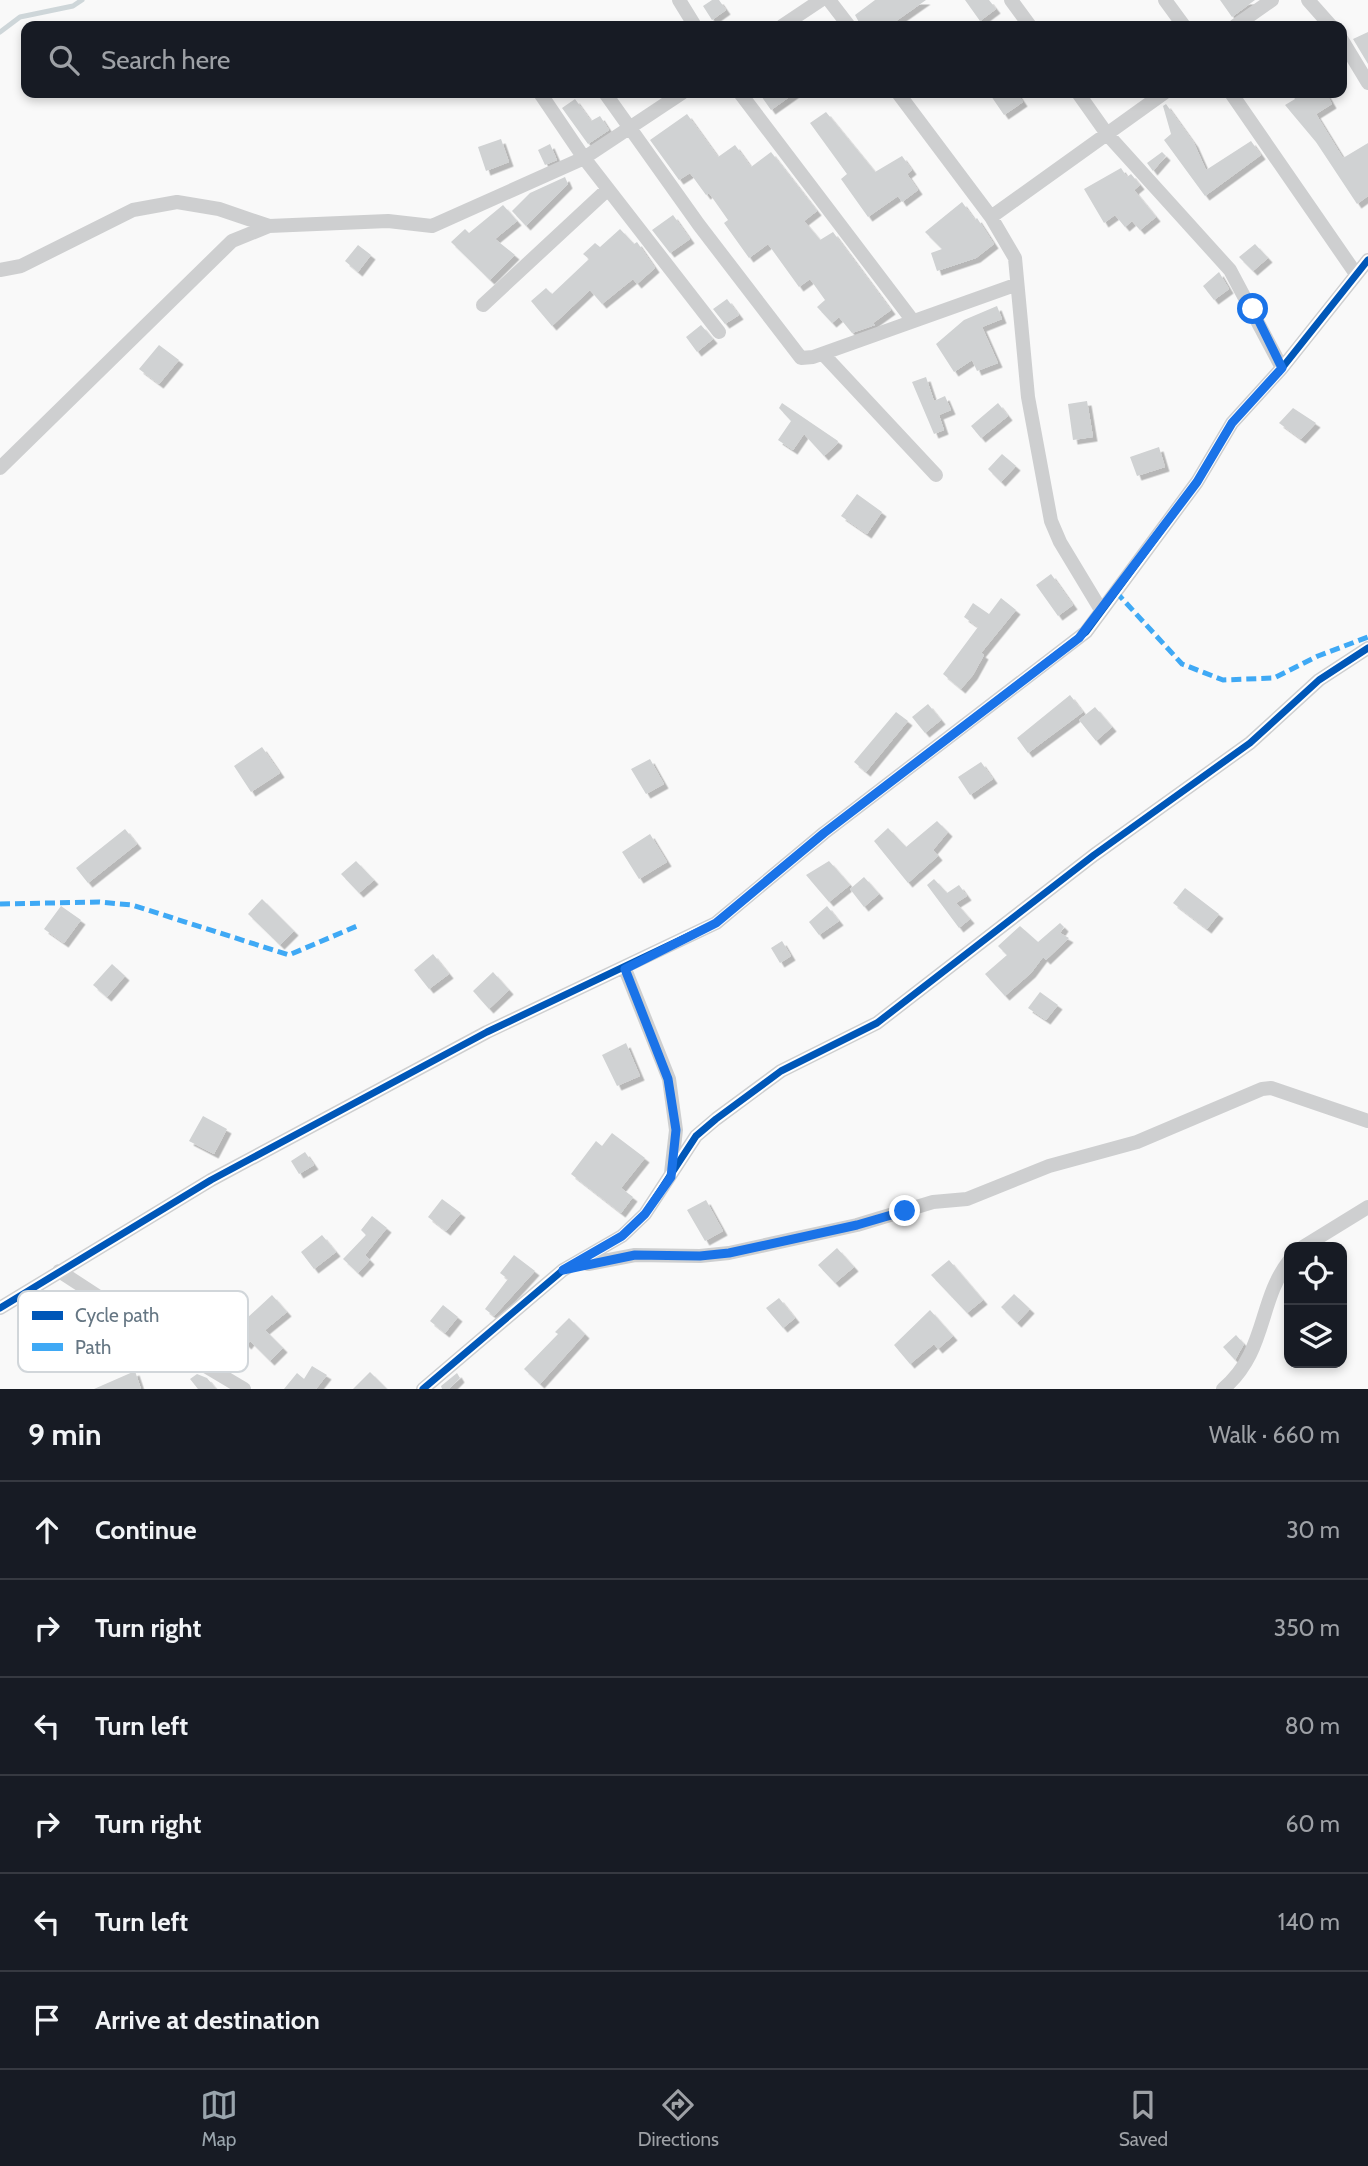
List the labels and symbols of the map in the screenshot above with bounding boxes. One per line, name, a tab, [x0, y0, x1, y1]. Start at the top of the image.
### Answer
route start	[1237, 293, 1268, 324]
route end	[889, 1195, 920, 1226]
legend	[18, 1291, 248, 1372]
text: Cycle path	[75, 1304, 159, 1327]
text: Path	[75, 1336, 111, 1359]

